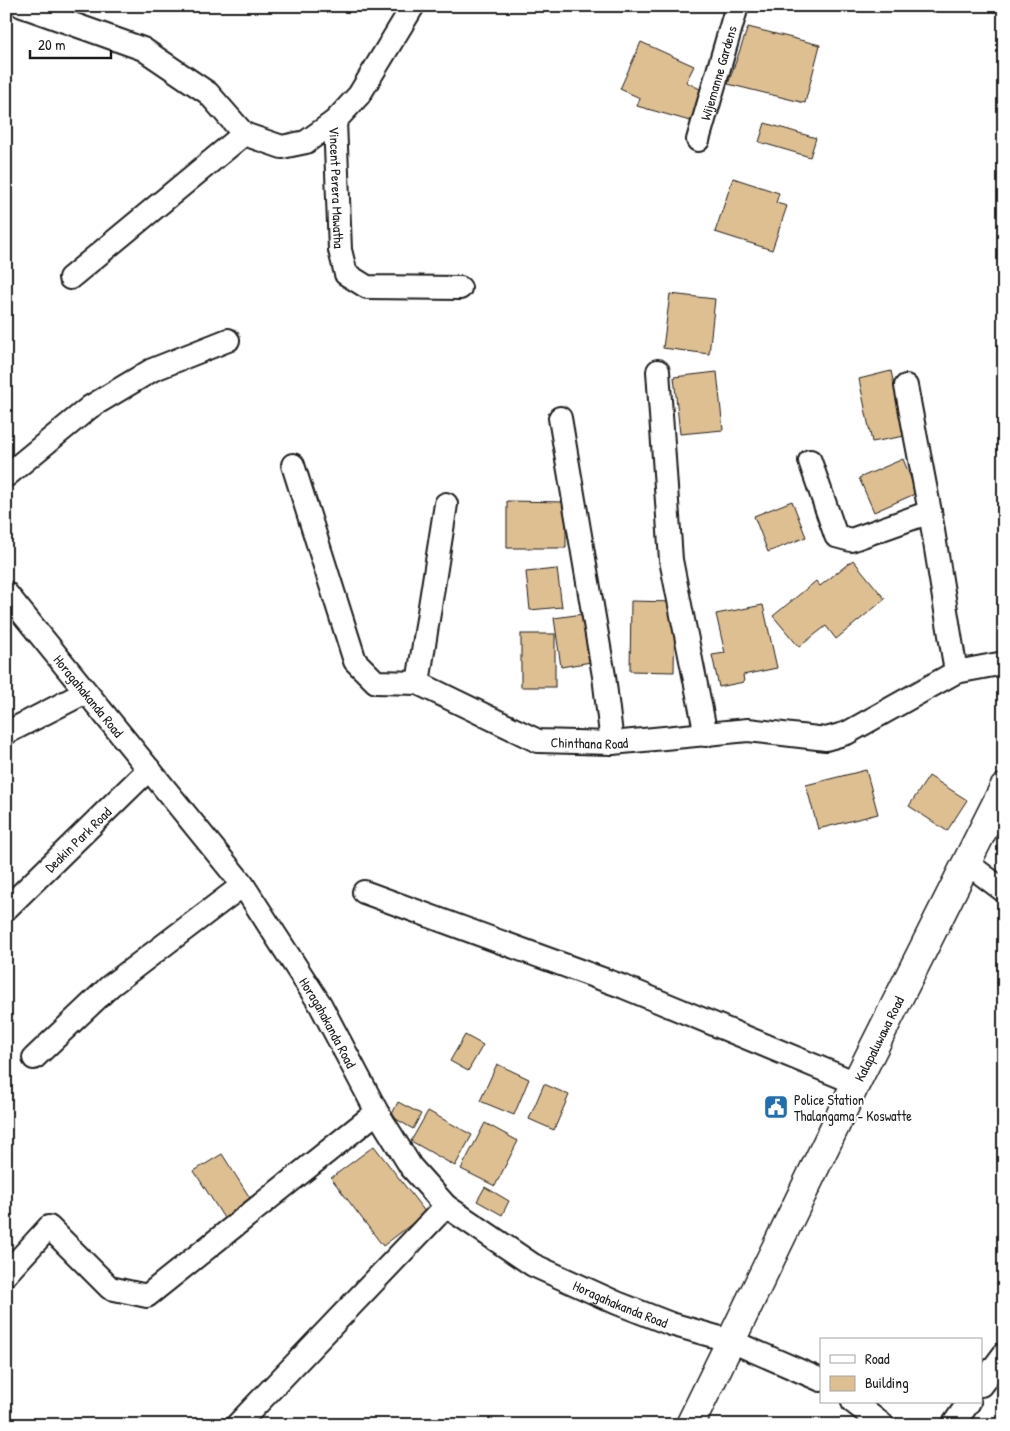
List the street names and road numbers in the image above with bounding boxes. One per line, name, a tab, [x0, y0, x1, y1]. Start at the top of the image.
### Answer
street label: Wijemanne Gardens	[695, 23, 740, 122]
street label: Vincent Perera Mawatha	[326, 126, 349, 249]
street label: Horagahakanda Road	[50, 650, 129, 741]
street label: Chinthana Road	[551, 732, 629, 753]
street label: Deakin Park Road	[40, 802, 115, 876]
street label: Horagahakanda Road	[296, 973, 362, 1071]
street label: Kalapaluwawa Road	[849, 992, 908, 1084]
street label: Horagahakanda Road	[570, 1275, 671, 1332]

